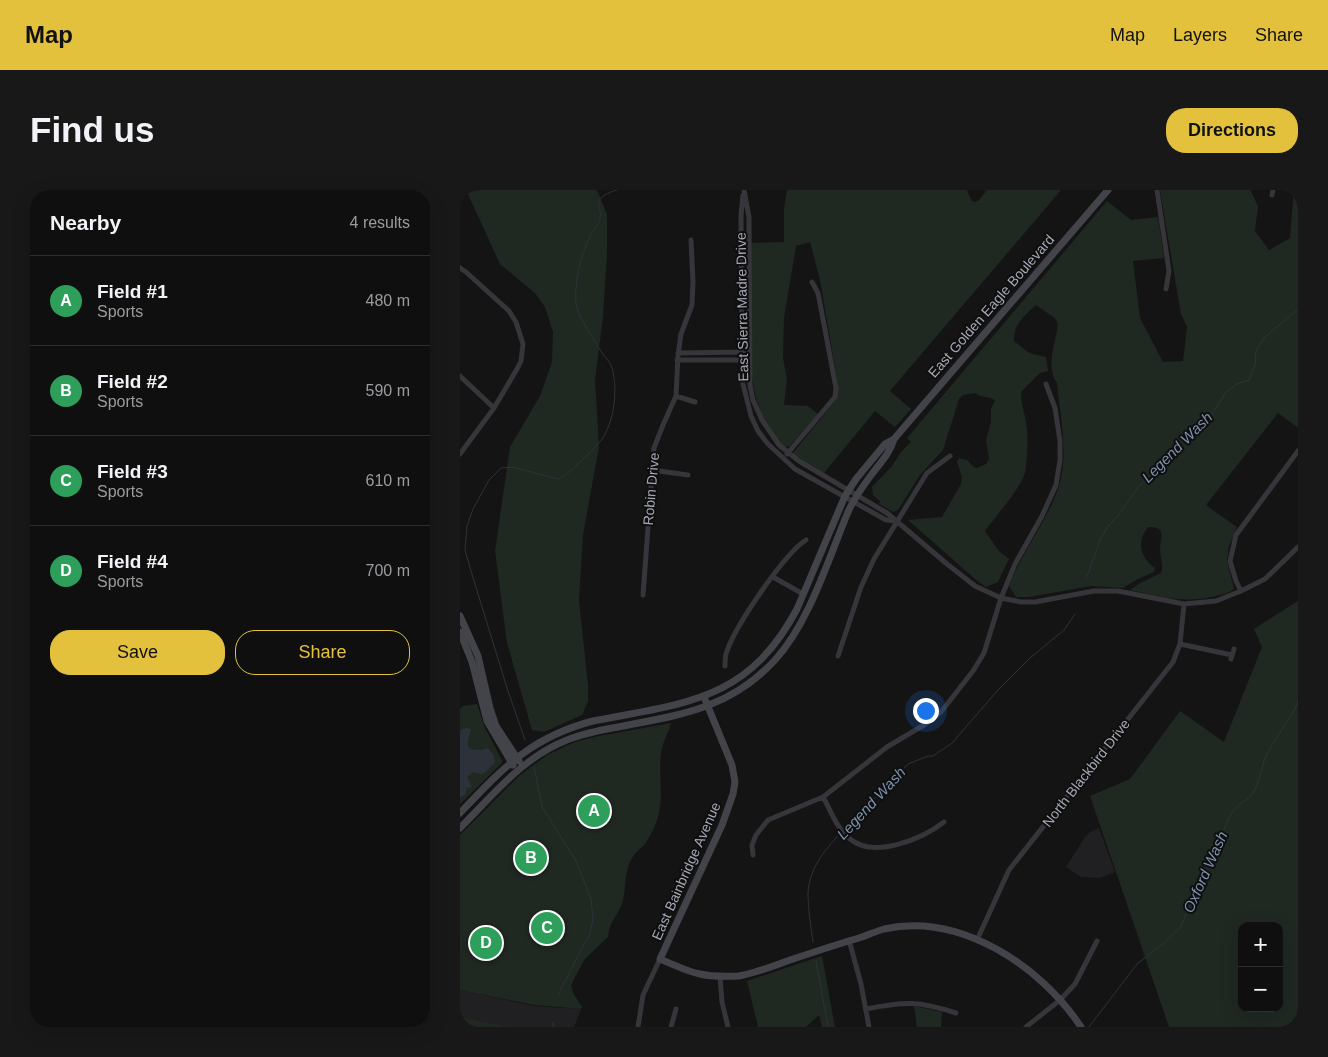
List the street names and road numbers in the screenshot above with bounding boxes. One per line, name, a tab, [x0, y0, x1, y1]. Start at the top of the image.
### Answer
street label: East Golden Eagle Boulevard	[925, 231, 1057, 381]
street label: East Sierra Madre Drive	[733, 232, 751, 382]
street label: Robin Drive	[640, 452, 662, 526]
street label: North Blackbird Drive	[1039, 716, 1133, 830]
street label: East Bainbridge Avenue	[648, 799, 724, 942]

